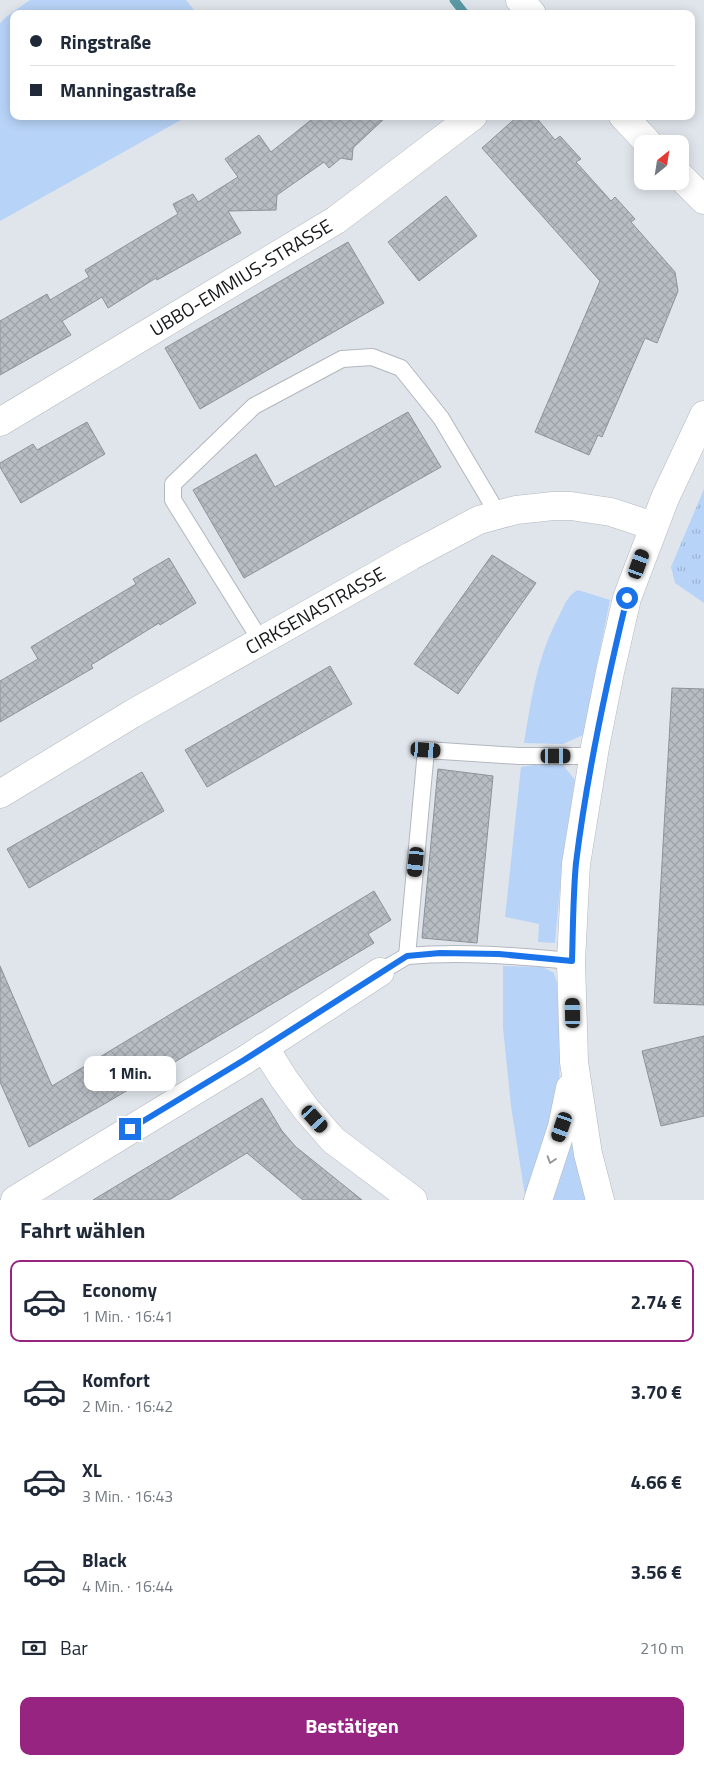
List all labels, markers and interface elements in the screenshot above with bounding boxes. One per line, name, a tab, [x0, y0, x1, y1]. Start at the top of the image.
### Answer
text: Ringstraße	[60, 27, 151, 56]
text: Manningastraße	[60, 75, 196, 104]
north arrow	[634, 135, 689, 190]
map controls	[634, 135, 689, 190]
street label: UBBO-EMMIUS-STRASSE	[144, 211, 337, 343]
car	[626, 547, 651, 581]
street label: CIRKSENASTRASSE	[240, 559, 390, 661]
route start	[616, 587, 638, 609]
car	[410, 741, 441, 759]
car	[541, 749, 571, 764]
car	[406, 846, 425, 878]
car	[565, 998, 580, 1028]
callout: 1 Min.	[84, 1056, 176, 1092]
text: 1 Min.	[108, 1061, 152, 1085]
car	[299, 1103, 330, 1135]
car	[550, 1110, 573, 1144]
route end	[119, 1118, 141, 1140]
one-way arrow	[547, 1155, 557, 1164]
text: Fahrt wählen	[20, 1213, 145, 1247]
text: Economy	[82, 1275, 157, 1304]
icon: car	[22, 1279, 67, 1324]
text: 2.74 €	[630, 1287, 682, 1316]
text: 1 Min. · 16:41	[82, 1304, 173, 1328]
text: Komfort	[82, 1365, 150, 1394]
icon: car	[22, 1369, 67, 1414]
text: 3.70 €	[630, 1377, 682, 1406]
text: 2 Min. · 16:42	[82, 1394, 173, 1418]
text: XL	[82, 1455, 102, 1484]
icon: car	[22, 1459, 67, 1504]
text: 4.66 €	[630, 1467, 682, 1496]
text: 3 Min. · 16:43	[82, 1484, 173, 1508]
text: Black	[82, 1545, 127, 1574]
icon: car	[22, 1549, 67, 1594]
text: 3.56 €	[630, 1557, 682, 1586]
text: 4 Min. · 16:44	[82, 1574, 173, 1598]
text: Bar	[60, 1633, 88, 1662]
icon: cash	[20, 1634, 48, 1662]
text: 210 m	[640, 1636, 684, 1660]
button: Bestätigen	[20, 1697, 684, 1755]

